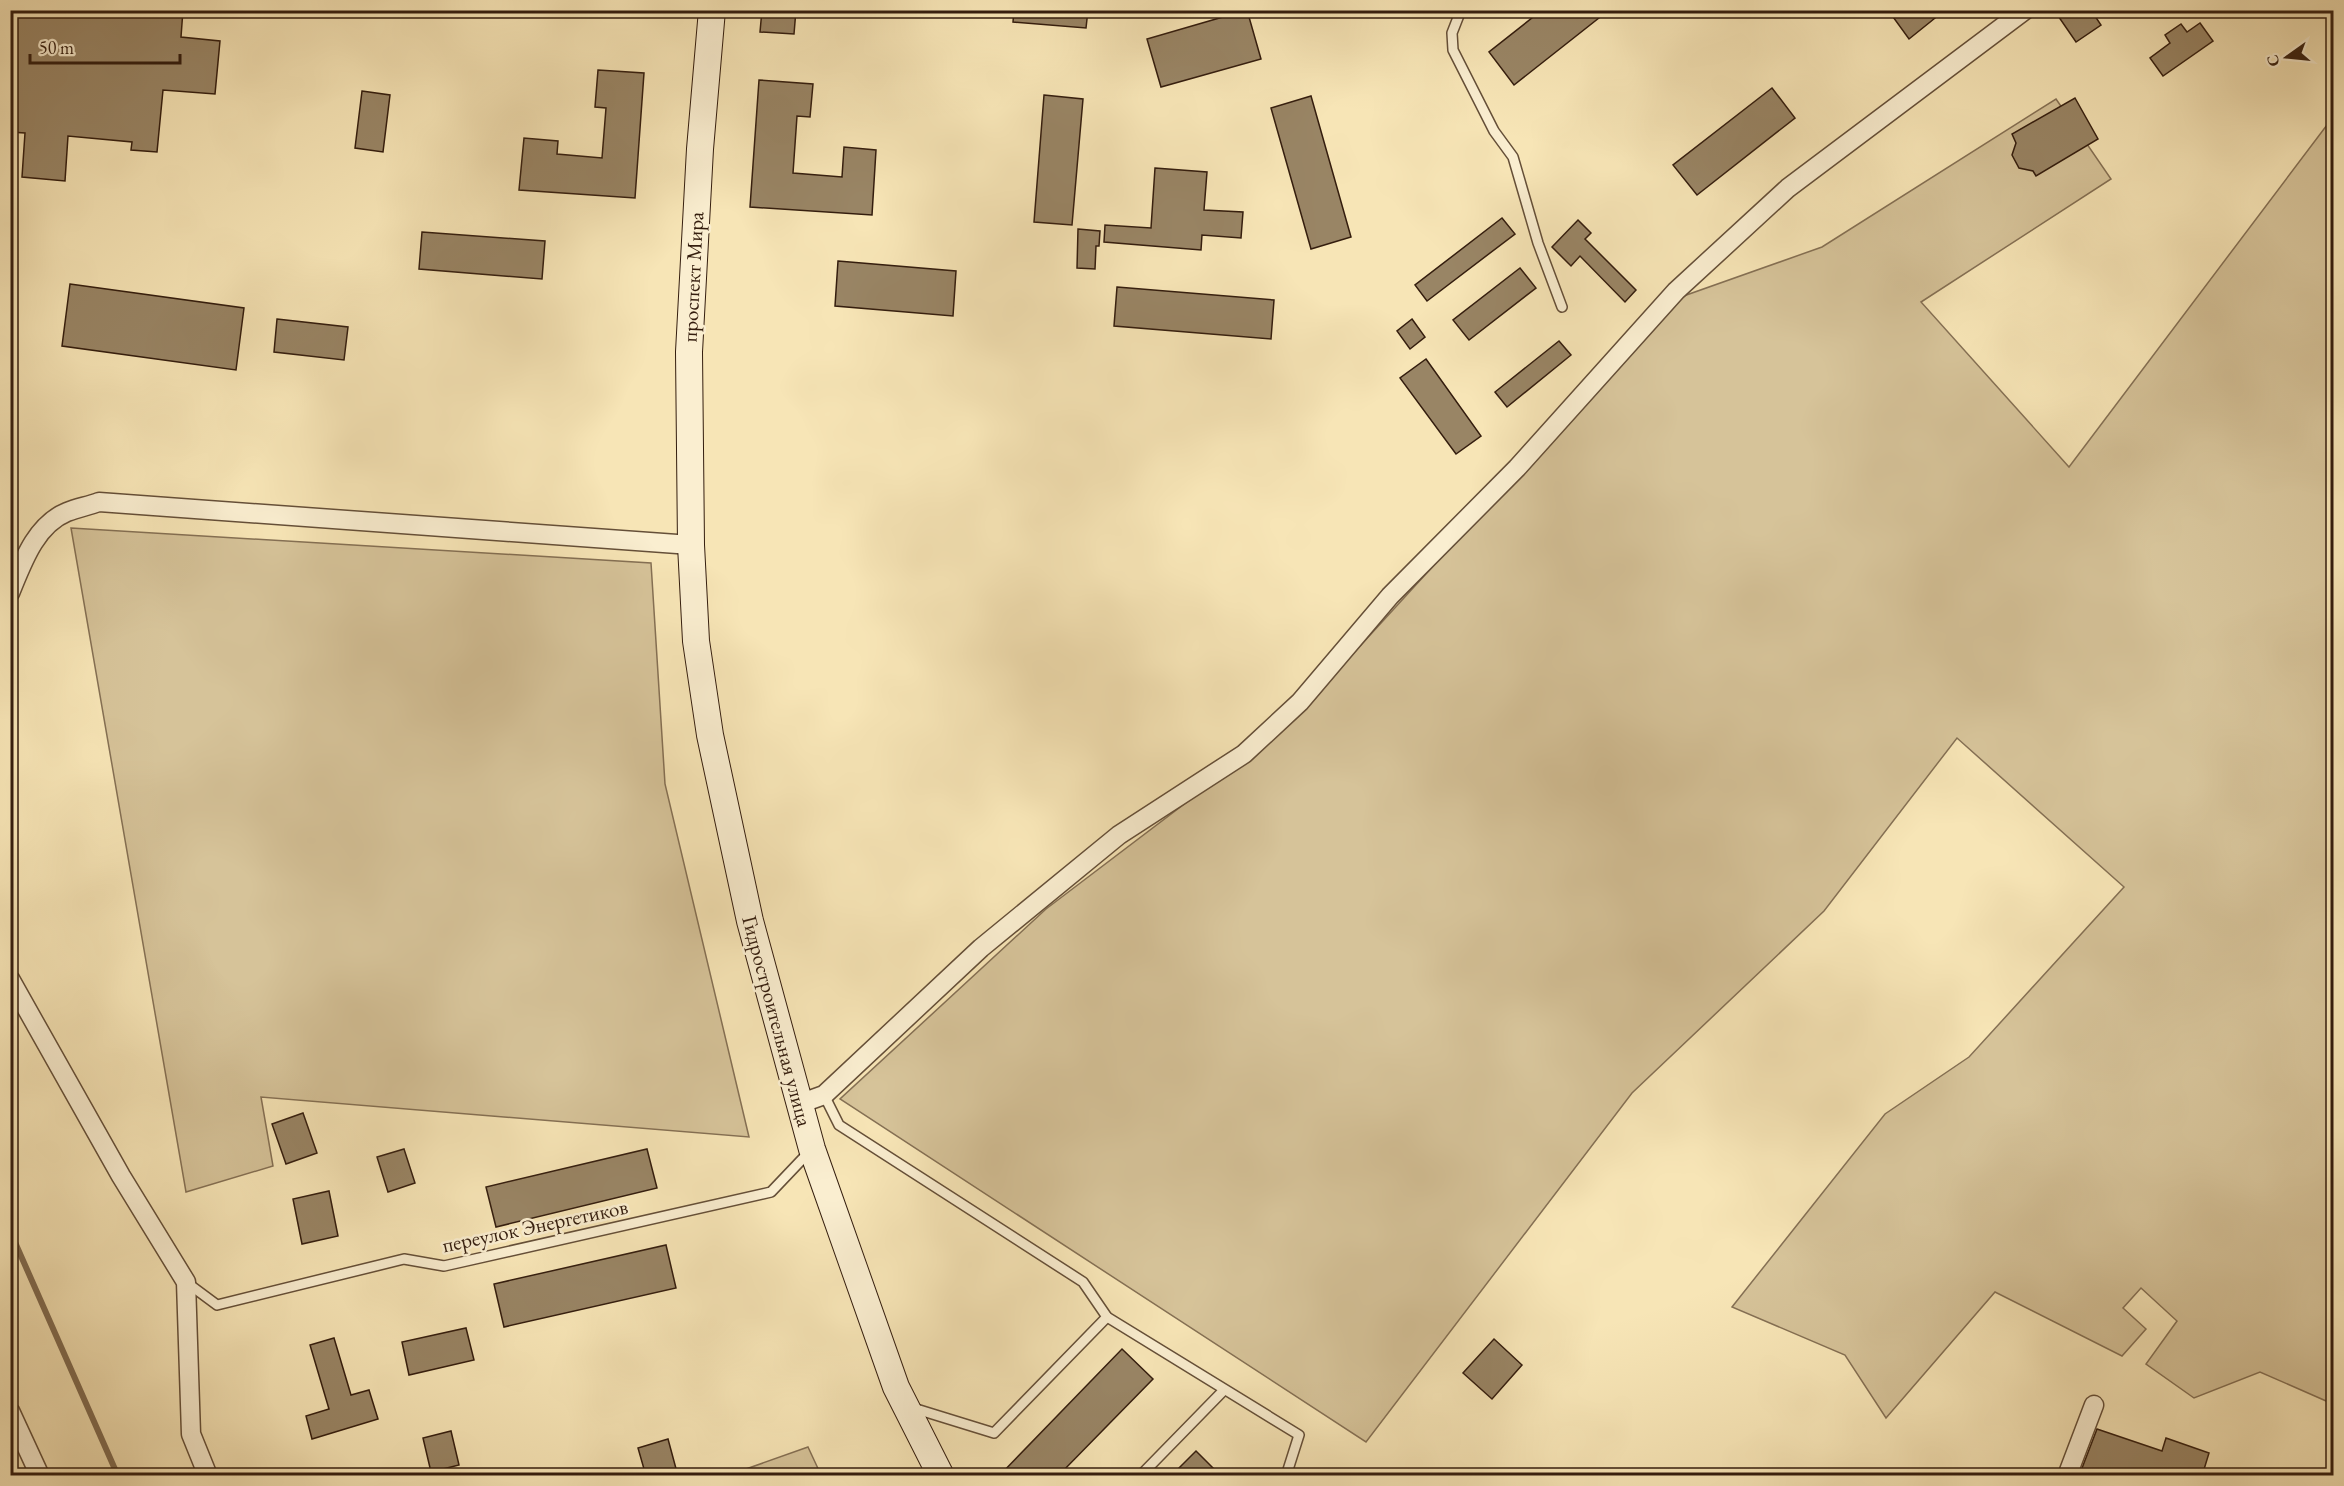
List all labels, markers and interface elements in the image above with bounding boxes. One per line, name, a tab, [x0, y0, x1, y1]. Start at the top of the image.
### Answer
scale bar	[30, 27, 180, 65]
north arrow	[2257, 27, 2317, 87]
text: 50 m	[39, 36, 74, 59]
text: С	[2261, 53, 2285, 69]
street label: проспект Мира	[676, 210, 709, 343]
street label: Гидростроительная улица	[736, 912, 819, 1130]
street label: переулок Энергетиков	[440, 1193, 630, 1258]

